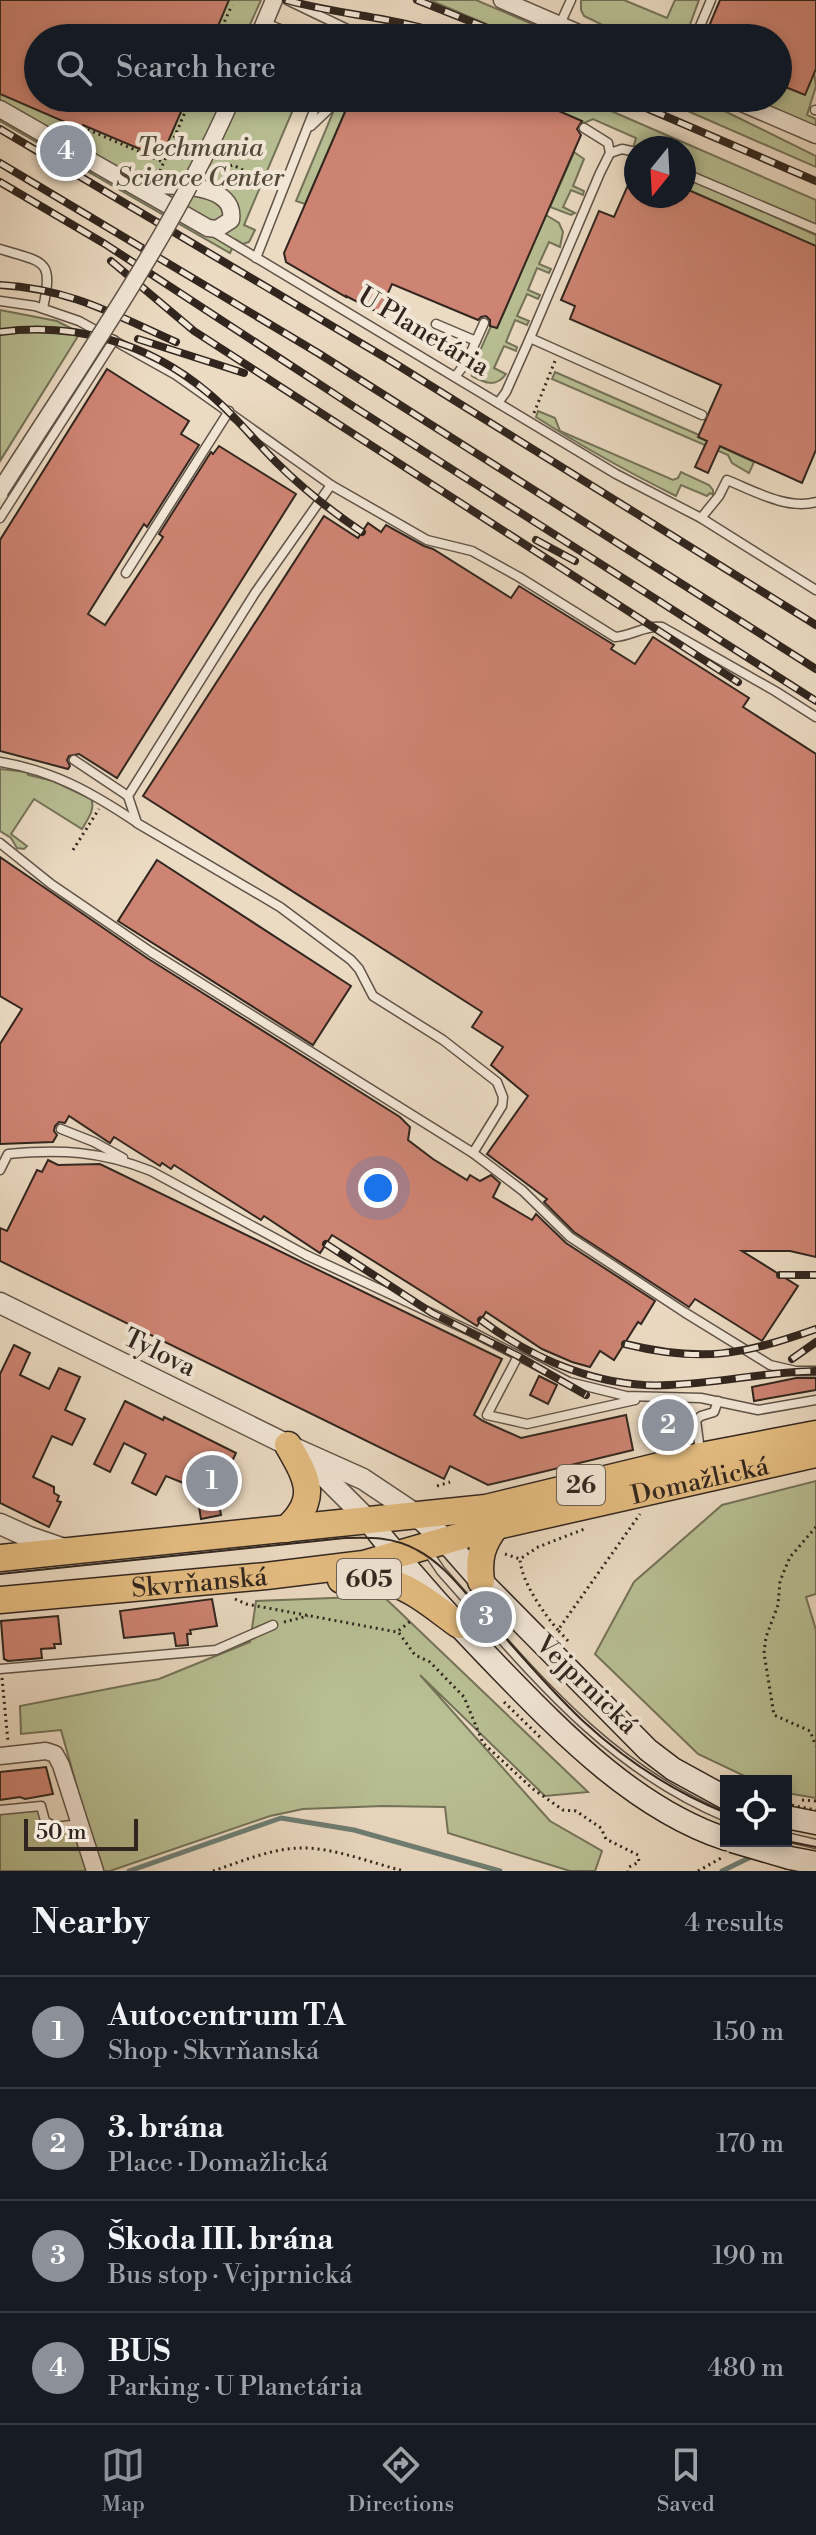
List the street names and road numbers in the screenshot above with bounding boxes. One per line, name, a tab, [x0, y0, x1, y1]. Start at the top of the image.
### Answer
street label: U Planetária	[352, 280, 496, 384]
street label: Tylova	[118, 1322, 202, 1384]
street label: Domažlická	[628, 1450, 773, 1512]
road number: 26	[557, 1465, 605, 1505]
road number: 605	[337, 1559, 401, 1599]
street label: Skvrňanská	[130, 1561, 269, 1605]
street label: Vejprnická	[528, 1628, 645, 1742]

